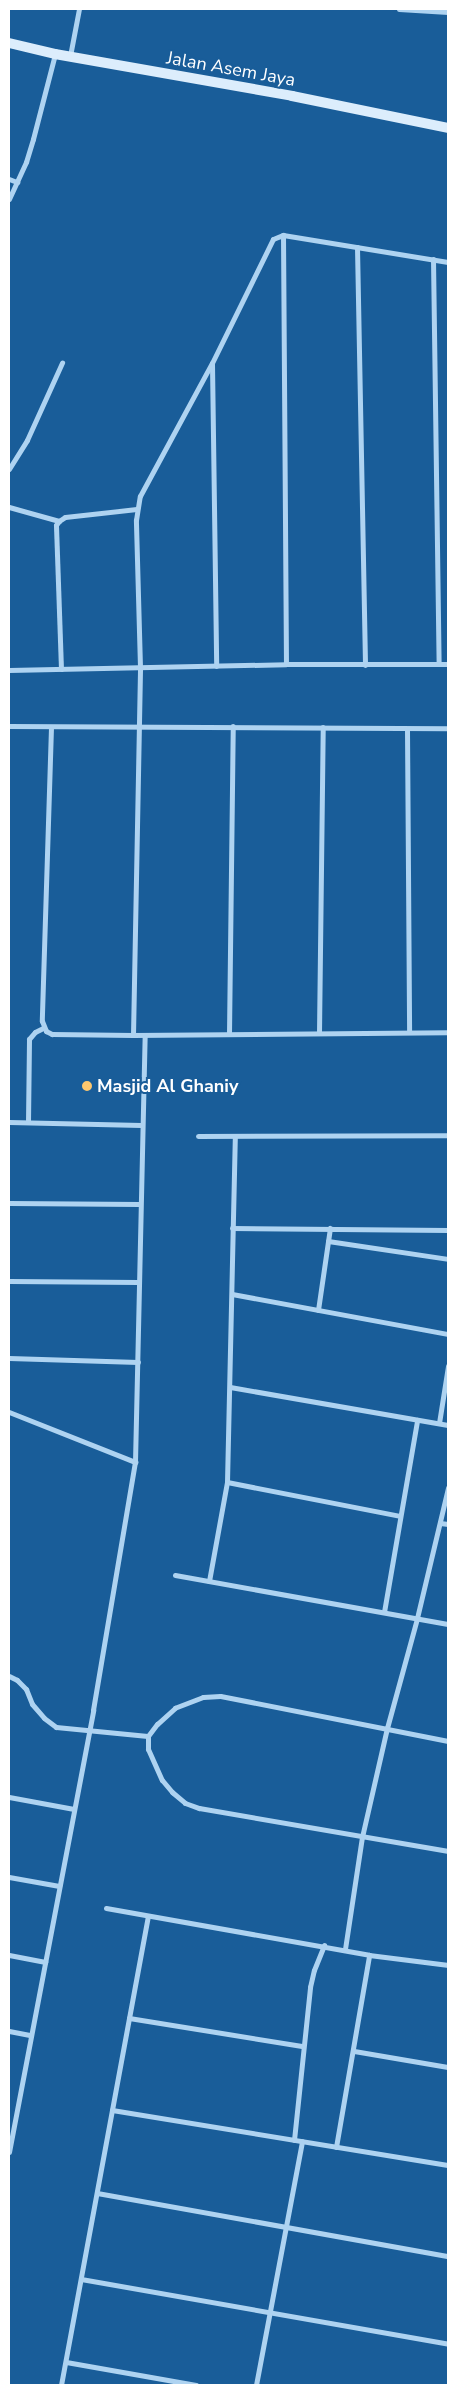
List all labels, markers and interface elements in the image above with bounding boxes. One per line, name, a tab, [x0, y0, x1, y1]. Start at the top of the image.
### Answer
street label: Jalan Asem Jaya	[165, 47, 297, 91]
place label: Masjid Al Ghaniy	[97, 1075, 238, 1097]
marker: Masjid Al Ghaniy	[81, 1080, 93, 1092]

